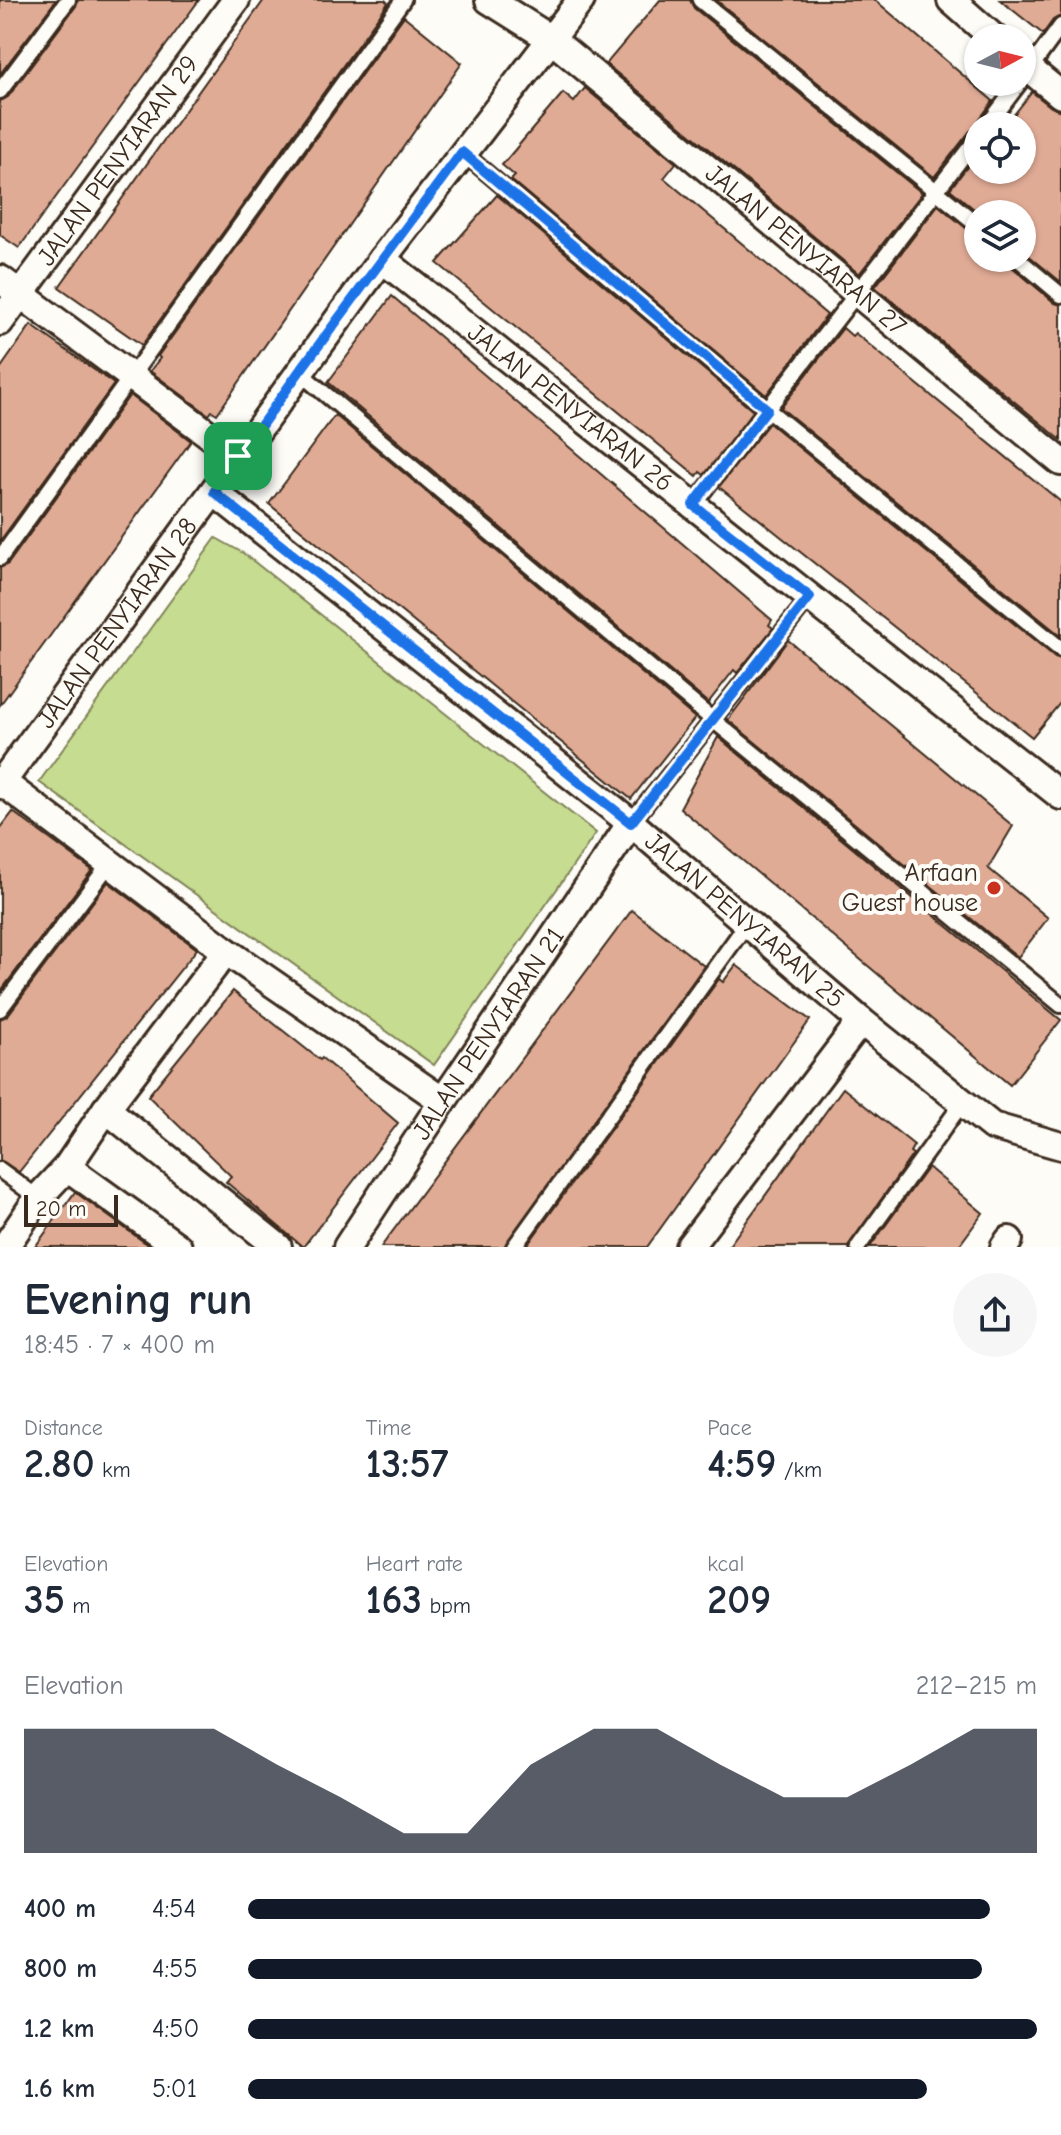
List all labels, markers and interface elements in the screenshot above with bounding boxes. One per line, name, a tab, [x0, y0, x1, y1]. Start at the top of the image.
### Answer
north arrow	[964, 24, 1036, 96]
map controls	[964, 24, 1036, 272]
street label: JALAN PENYIARAN 29	[31, 50, 205, 272]
button: locate	[964, 112, 1036, 184]
street label: JALAN PENYIARAN 27	[699, 158, 912, 342]
button: layers	[964, 200, 1036, 272]
street label: JALAN PENYIARAN 26	[462, 318, 679, 498]
pin	[204, 422, 272, 490]
icon: arrive	[216, 434, 260, 478]
street label: JALAN PENYIARAN 28	[31, 512, 204, 734]
street label: JALAN PENYIARAN 25	[639, 827, 850, 1015]
place label: Arfaan Guest house	[841, 858, 978, 918]
marker: Arfaan Guest house	[985, 879, 1003, 897]
street label: JALAN PENYIARAN 21	[407, 922, 571, 1146]
scale bar	[24, 1191, 118, 1227]
text: 20 m	[36, 1196, 86, 1222]
button: share	[953, 1273, 1037, 1357]
text: Evening run	[24, 1274, 252, 1325]
text: 18:45 · 7 × 400 m	[24, 1330, 215, 1360]
text: Distance	[24, 1415, 103, 1441]
text: Time	[366, 1415, 411, 1441]
text: Pace	[707, 1415, 752, 1441]
text: 2.80	[24, 1441, 95, 1487]
text: 13:57	[366, 1441, 449, 1487]
text: 4:59	[707, 1441, 777, 1487]
text: km	[95, 1457, 131, 1483]
text: /km	[777, 1457, 822, 1483]
text: Elevation	[24, 1551, 108, 1577]
text: Heart rate	[366, 1551, 463, 1577]
text: kcal	[707, 1551, 744, 1577]
text: 35	[24, 1577, 65, 1623]
text: 163	[366, 1577, 422, 1623]
text: 209	[707, 1577, 771, 1623]
text: m	[65, 1593, 91, 1619]
text: bpm	[422, 1593, 471, 1619]
text: Elevation	[24, 1671, 124, 1701]
text: 212–215 m	[916, 1671, 1037, 1701]
text: 400 m	[24, 1894, 96, 1924]
text: 4:54	[152, 1894, 196, 1924]
text: 800 m	[24, 1954, 97, 1984]
text: 4:55	[152, 1954, 197, 1984]
text: 1.2 km	[24, 2014, 95, 2044]
text: 4:50	[152, 2014, 199, 2044]
text: 1.6 km	[24, 2074, 95, 2104]
text: 5:01	[152, 2074, 197, 2104]

